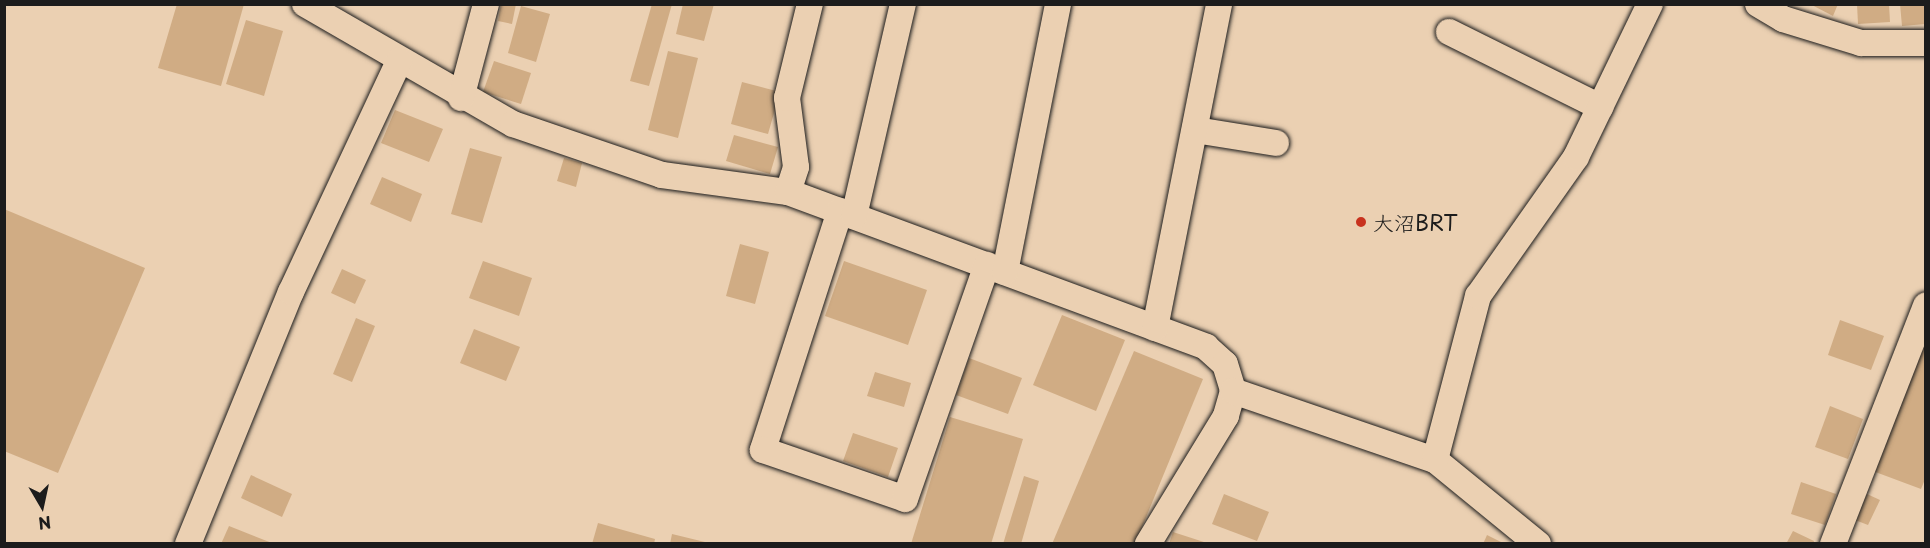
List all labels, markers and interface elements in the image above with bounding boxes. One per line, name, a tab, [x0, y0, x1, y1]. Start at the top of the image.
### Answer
place label: 大沼BRT	[1373, 209, 1458, 235]
marker: 大沼BRT	[1354, 215, 1368, 229]
north arrow	[12, 476, 72, 536]
text: N	[37, 511, 53, 537]

